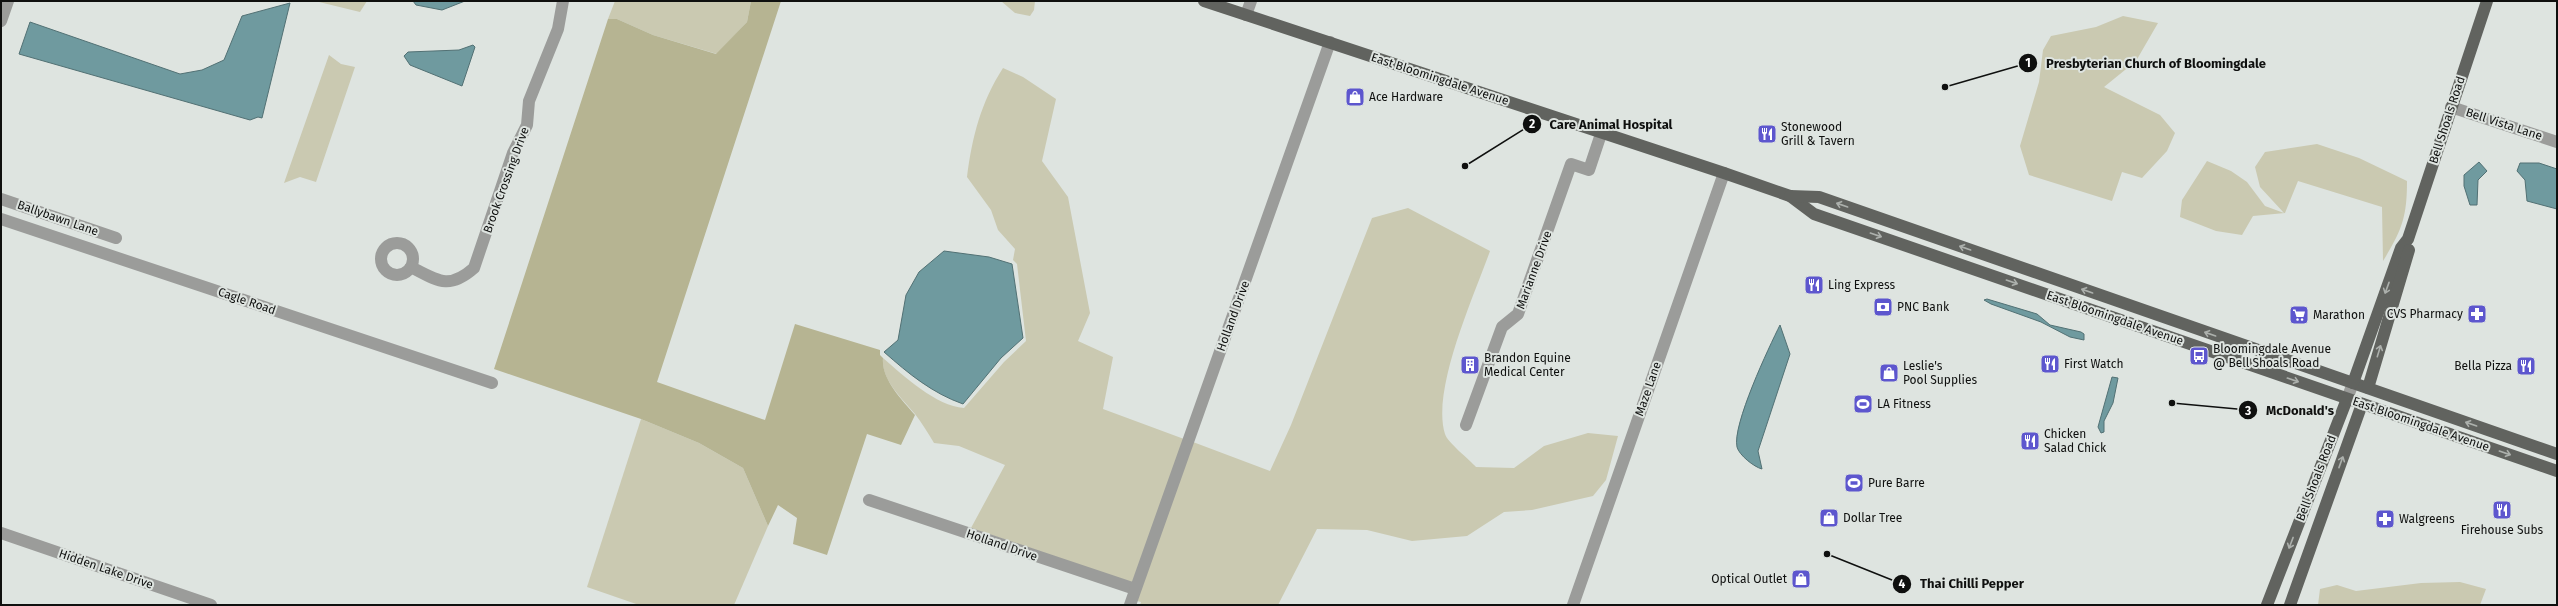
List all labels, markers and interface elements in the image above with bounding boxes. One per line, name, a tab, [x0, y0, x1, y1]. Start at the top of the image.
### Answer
street label: East Bloomingdale Avenue	[1369, 50, 1511, 108]
callout: Presbyterian Church of Bloomingdale	[2018, 51, 2274, 76]
text: 1	[2025, 56, 2031, 70]
text: Presbyterian Church of Bloomingdale	[2046, 56, 2266, 71]
street label: Bell Shoals Road	[2426, 75, 2468, 165]
shop icon: Ace Hardware	[1344, 86, 1366, 108]
place label: Ace Hardware	[1369, 90, 1443, 104]
street label: Bell Vista Lane	[2464, 105, 2544, 143]
callout: Care Animal Hospital	[1522, 112, 1681, 137]
text: 2	[1529, 117, 1535, 131]
text: Care Animal Hospital	[1550, 117, 1673, 132]
place label: Stonewood Grill & Tavern	[1781, 120, 1855, 148]
restaurant icon: Stonewood Grill & Tavern	[1756, 123, 1778, 145]
street label: Brook Crossing Drive	[480, 125, 532, 235]
street label: Ballybawn Lane	[16, 198, 100, 238]
one-way arrow	[1836, 201, 1848, 209]
street label: Marianne Drive	[1513, 229, 1555, 311]
one-way arrow	[1869, 232, 1882, 239]
one-way arrow	[1959, 243, 1971, 251]
restaurant icon: Ling Express	[1803, 274, 1825, 296]
place label: Ling Express	[1828, 278, 1895, 292]
street label: Holland Drive	[1214, 279, 1252, 353]
one-way arrow	[2005, 279, 2018, 286]
one-way arrow	[2383, 281, 2391, 293]
street label: Cagle Road	[216, 285, 278, 317]
one-way arrow	[2081, 287, 2094, 294]
street label: East Bloomingdale Avenue	[2045, 288, 2185, 348]
bank icon: PNC Bank	[1872, 296, 1894, 318]
place label: PNC Bank	[1897, 300, 1950, 314]
pharmacy icon: CVS Pharmacy	[2466, 303, 2488, 325]
supermarket icon: Marathon	[2288, 304, 2310, 326]
place label: CVS Pharmacy	[2387, 307, 2463, 321]
place label: Marathon	[2313, 308, 2365, 322]
one-way arrow	[2204, 329, 2216, 337]
place label: Bloomingdale Avenue @ Bell Shoals Road	[2213, 342, 2331, 370]
bus stop icon: Bloomingdale Avenue @ Bell Shoals Road	[2188, 345, 2210, 367]
one-way arrow	[2376, 345, 2383, 358]
place label: Brandon Equine Medical Center	[1484, 351, 1571, 379]
restaurant icon: First Watch	[2039, 353, 2061, 375]
building icon: Brandon Equine Medical Center	[1459, 354, 1481, 376]
restaurant icon: Bella Pizza	[2515, 355, 2537, 377]
place label: First Watch	[2064, 357, 2123, 371]
place label: Leslie's Pool Supplies	[1903, 359, 1978, 387]
place label: Bella Pizza	[2454, 359, 2512, 373]
street label: Maze Lane	[1632, 360, 1664, 418]
shop icon: Leslie's Pool Supplies	[1878, 362, 1900, 384]
one-way arrow	[2287, 377, 2299, 385]
sports icon: LA Fitness	[1852, 393, 1874, 415]
street label: East Bloomingdale Avenue	[2351, 394, 2491, 454]
place label: LA Fitness	[1877, 397, 1931, 411]
callout: McDonald's	[2238, 398, 2342, 423]
text: McDonald's	[2266, 403, 2335, 418]
text: 3	[2244, 404, 2251, 418]
one-way arrow	[2465, 419, 2477, 427]
place label: Chicken Salad Chick	[2044, 427, 2107, 455]
restaurant icon: Chicken Salad Chick	[2019, 430, 2041, 452]
street label: Bell Shoals Road	[2293, 433, 2339, 523]
one-way arrow	[2498, 450, 2511, 457]
one-way arrow	[2338, 457, 2346, 469]
sports icon: Pure Barre	[1843, 472, 1865, 494]
place label: Pure Barre	[1868, 476, 1925, 490]
restaurant icon: Firehouse Subs	[2491, 499, 2513, 521]
shop icon: Dollar Tree	[1818, 507, 1840, 529]
pharmacy icon: Walgreens	[2374, 508, 2396, 530]
place label: Dollar Tree	[1843, 511, 1902, 525]
place label: Walgreens	[2399, 512, 2455, 526]
place label: Firehouse Subs	[2461, 523, 2544, 537]
street label: Holland Drive	[965, 526, 1039, 564]
one-way arrow	[2286, 537, 2294, 549]
street label: Hidden Lake Drive	[57, 546, 155, 592]
shop icon: Optical Outlet	[1790, 568, 1812, 590]
callout: Thai Chilli Pepper	[1892, 571, 2032, 596]
place label: Optical Outlet	[1711, 572, 1788, 586]
text: Thai Chilli Pepper	[1920, 576, 2025, 591]
text: 4	[1899, 577, 1906, 591]

